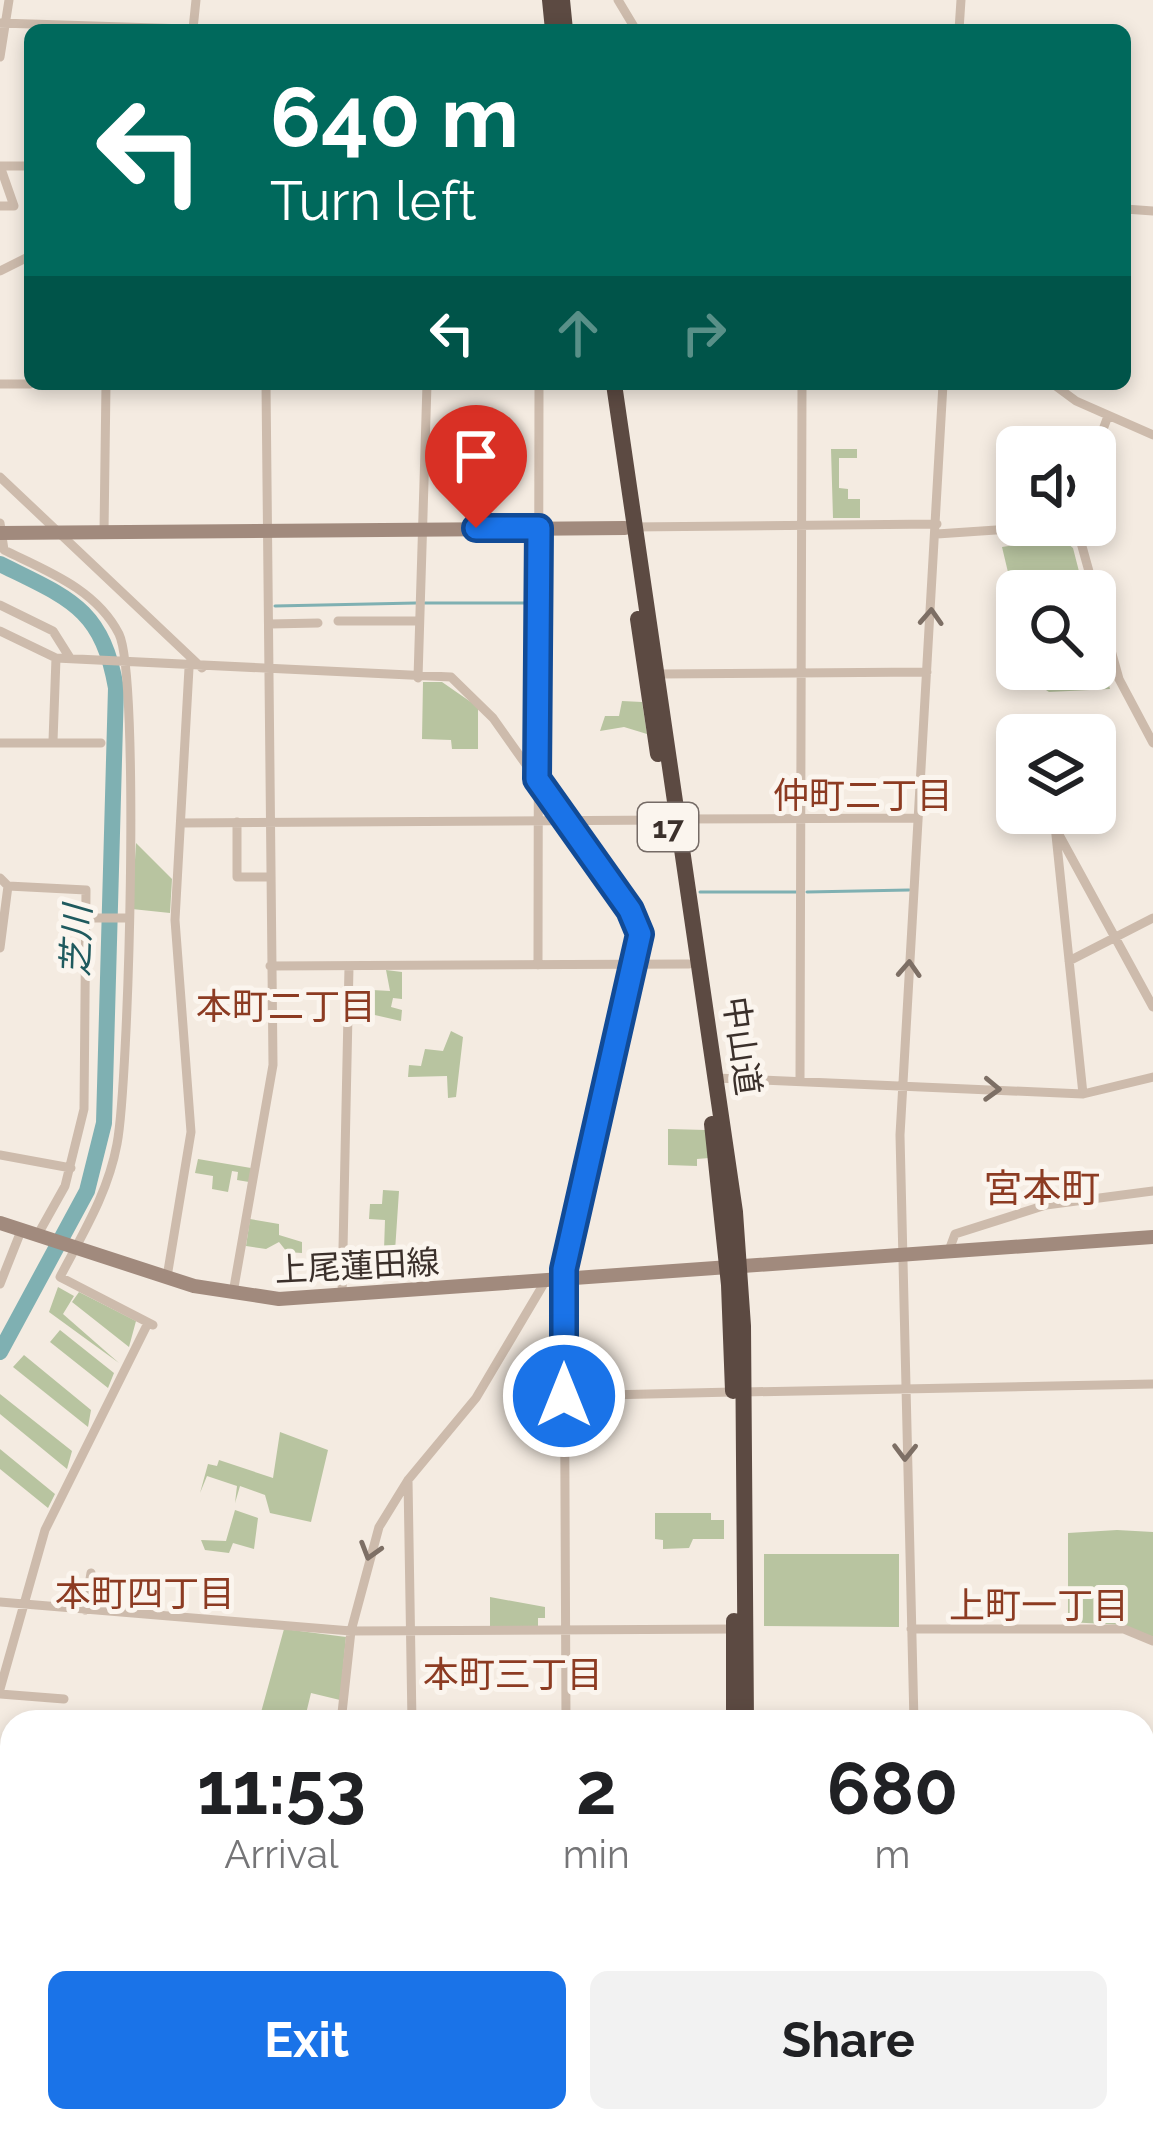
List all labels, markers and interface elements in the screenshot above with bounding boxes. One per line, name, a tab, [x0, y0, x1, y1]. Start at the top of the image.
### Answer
text: 640 m	[270, 68, 519, 167]
icon: left	[72, 72, 228, 228]
text: Turn left	[270, 169, 477, 233]
icon: left	[419, 300, 485, 366]
icon: ahead	[545, 300, 611, 366]
icon: right	[671, 300, 737, 366]
pin	[425, 405, 527, 528]
icon: arrive	[443, 423, 509, 489]
map controls	[996, 426, 1116, 834]
button: sound	[996, 426, 1116, 546]
button: search	[996, 570, 1116, 690]
one-way arrow	[917, 607, 943, 626]
button: layers	[996, 714, 1116, 834]
district label: 仲町二丁目	[773, 774, 953, 816]
road number: 17	[638, 803, 698, 851]
water label: 芝川	[54, 900, 98, 978]
one-way arrow	[895, 959, 921, 978]
district label: 本町二丁目	[196, 985, 376, 1027]
street label: 中山道	[716, 994, 768, 1098]
one-way arrow	[983, 1076, 1002, 1102]
district label: 宮本町	[983, 1165, 1101, 1211]
street label: 上尾蓮田線	[274, 1242, 440, 1290]
position arrow	[501, 1333, 627, 1459]
one-way arrow	[892, 1444, 918, 1462]
one-way arrow	[360, 1540, 385, 1561]
district label: 本町四丁目	[55, 1572, 235, 1614]
district label: 上町一丁目	[949, 1584, 1129, 1626]
district label: 本町三丁目	[423, 1653, 603, 1695]
text: 11:53	[197, 1746, 366, 1831]
text: 2	[576, 1746, 617, 1831]
text: 680	[827, 1746, 958, 1831]
text: Arrival	[224, 1831, 339, 1877]
text: min	[563, 1831, 630, 1877]
text: m	[874, 1831, 910, 1877]
button: Exit	[48, 1971, 566, 2109]
button: Share	[590, 1971, 1107, 2109]

